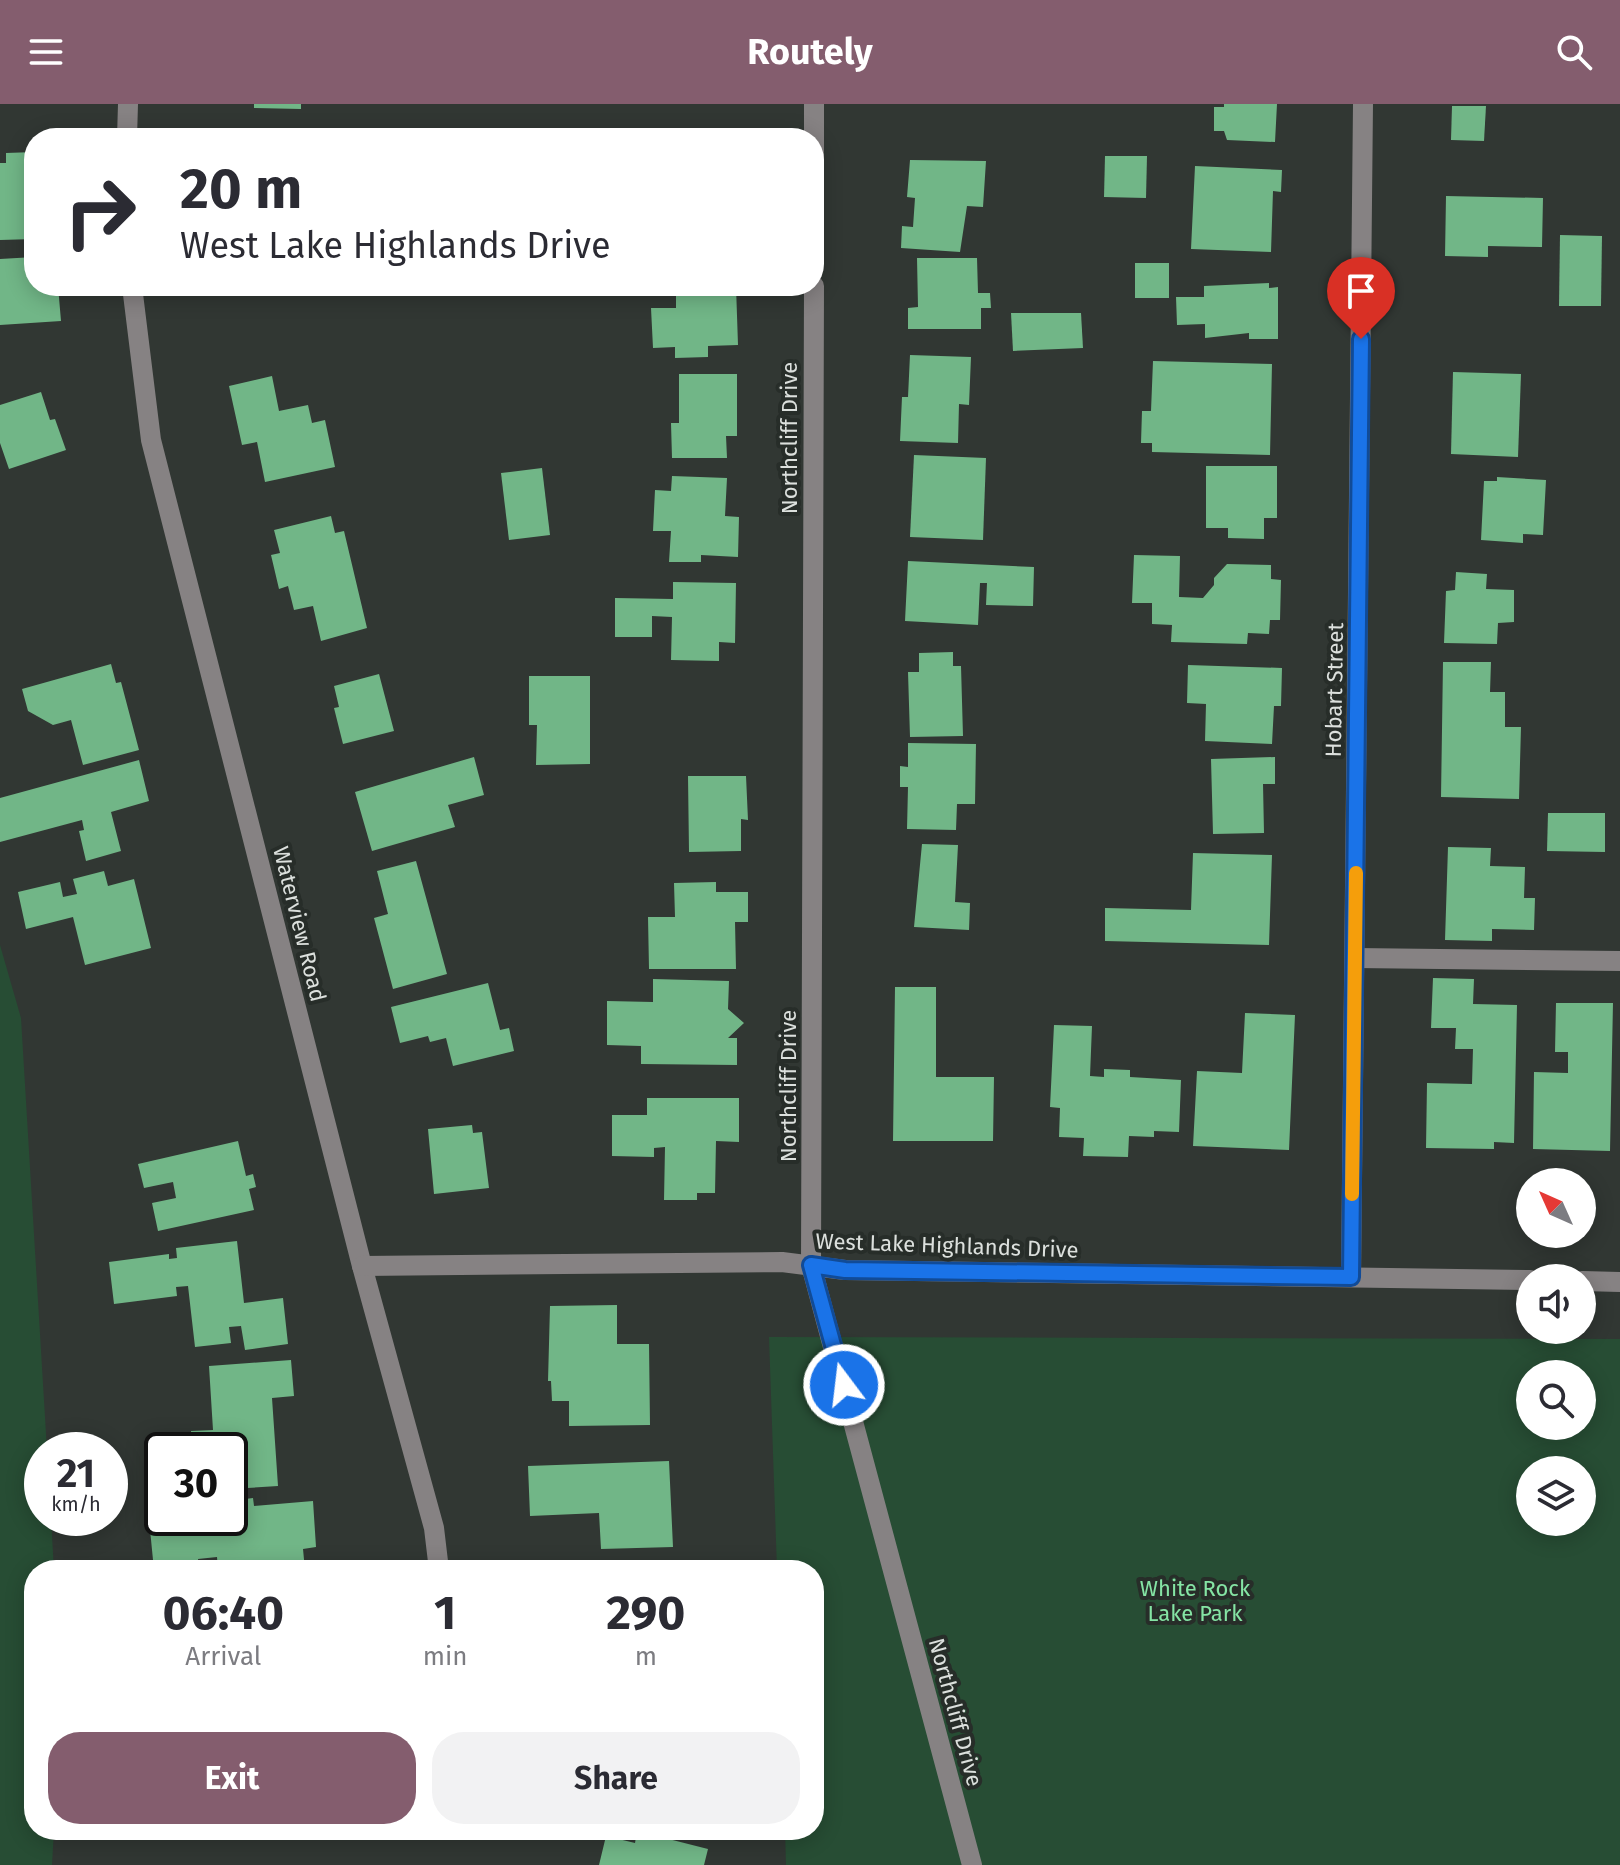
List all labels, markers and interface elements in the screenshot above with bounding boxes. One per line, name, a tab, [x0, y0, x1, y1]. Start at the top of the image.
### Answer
icon: menu	[24, 30, 68, 74]
text: Routely	[747, 30, 873, 74]
icon: search	[1552, 30, 1596, 74]
text: 20 m	[180, 156, 302, 223]
icon: right	[48, 160, 152, 264]
text: West Lake Highlands Drive	[180, 224, 611, 268]
pin	[1327, 257, 1395, 339]
icon: arrive	[1339, 269, 1383, 313]
street label: Northcliff Drive	[776, 362, 803, 514]
street label: Hobart Street	[1320, 622, 1349, 758]
street label: Waterview Road	[267, 844, 332, 1004]
street label: Northcliff Drive	[775, 1010, 802, 1162]
north arrow	[1516, 1168, 1596, 1248]
map controls	[1516, 1168, 1596, 1536]
street label: West Lake Highlands Drive	[815, 1227, 1079, 1264]
button: sound	[1516, 1264, 1596, 1344]
position arrow	[802, 1343, 886, 1427]
button: search	[1516, 1360, 1596, 1440]
speed limit sign: 30	[144, 1432, 248, 1536]
text: 21	[57, 1450, 95, 1498]
button: layers	[1516, 1456, 1596, 1536]
text: km/h	[51, 1492, 101, 1516]
park label: White Rock Lake Park	[1140, 1575, 1251, 1627]
text: 06:40	[163, 1584, 284, 1642]
text: 1	[434, 1584, 456, 1642]
text: 290	[606, 1584, 685, 1642]
street label: Northcliff Drive	[923, 1635, 988, 1789]
text: Arrival	[185, 1641, 261, 1672]
text: min	[423, 1641, 468, 1672]
text: m	[635, 1641, 657, 1672]
button: Exit	[48, 1732, 416, 1824]
button: Share	[432, 1732, 800, 1824]

